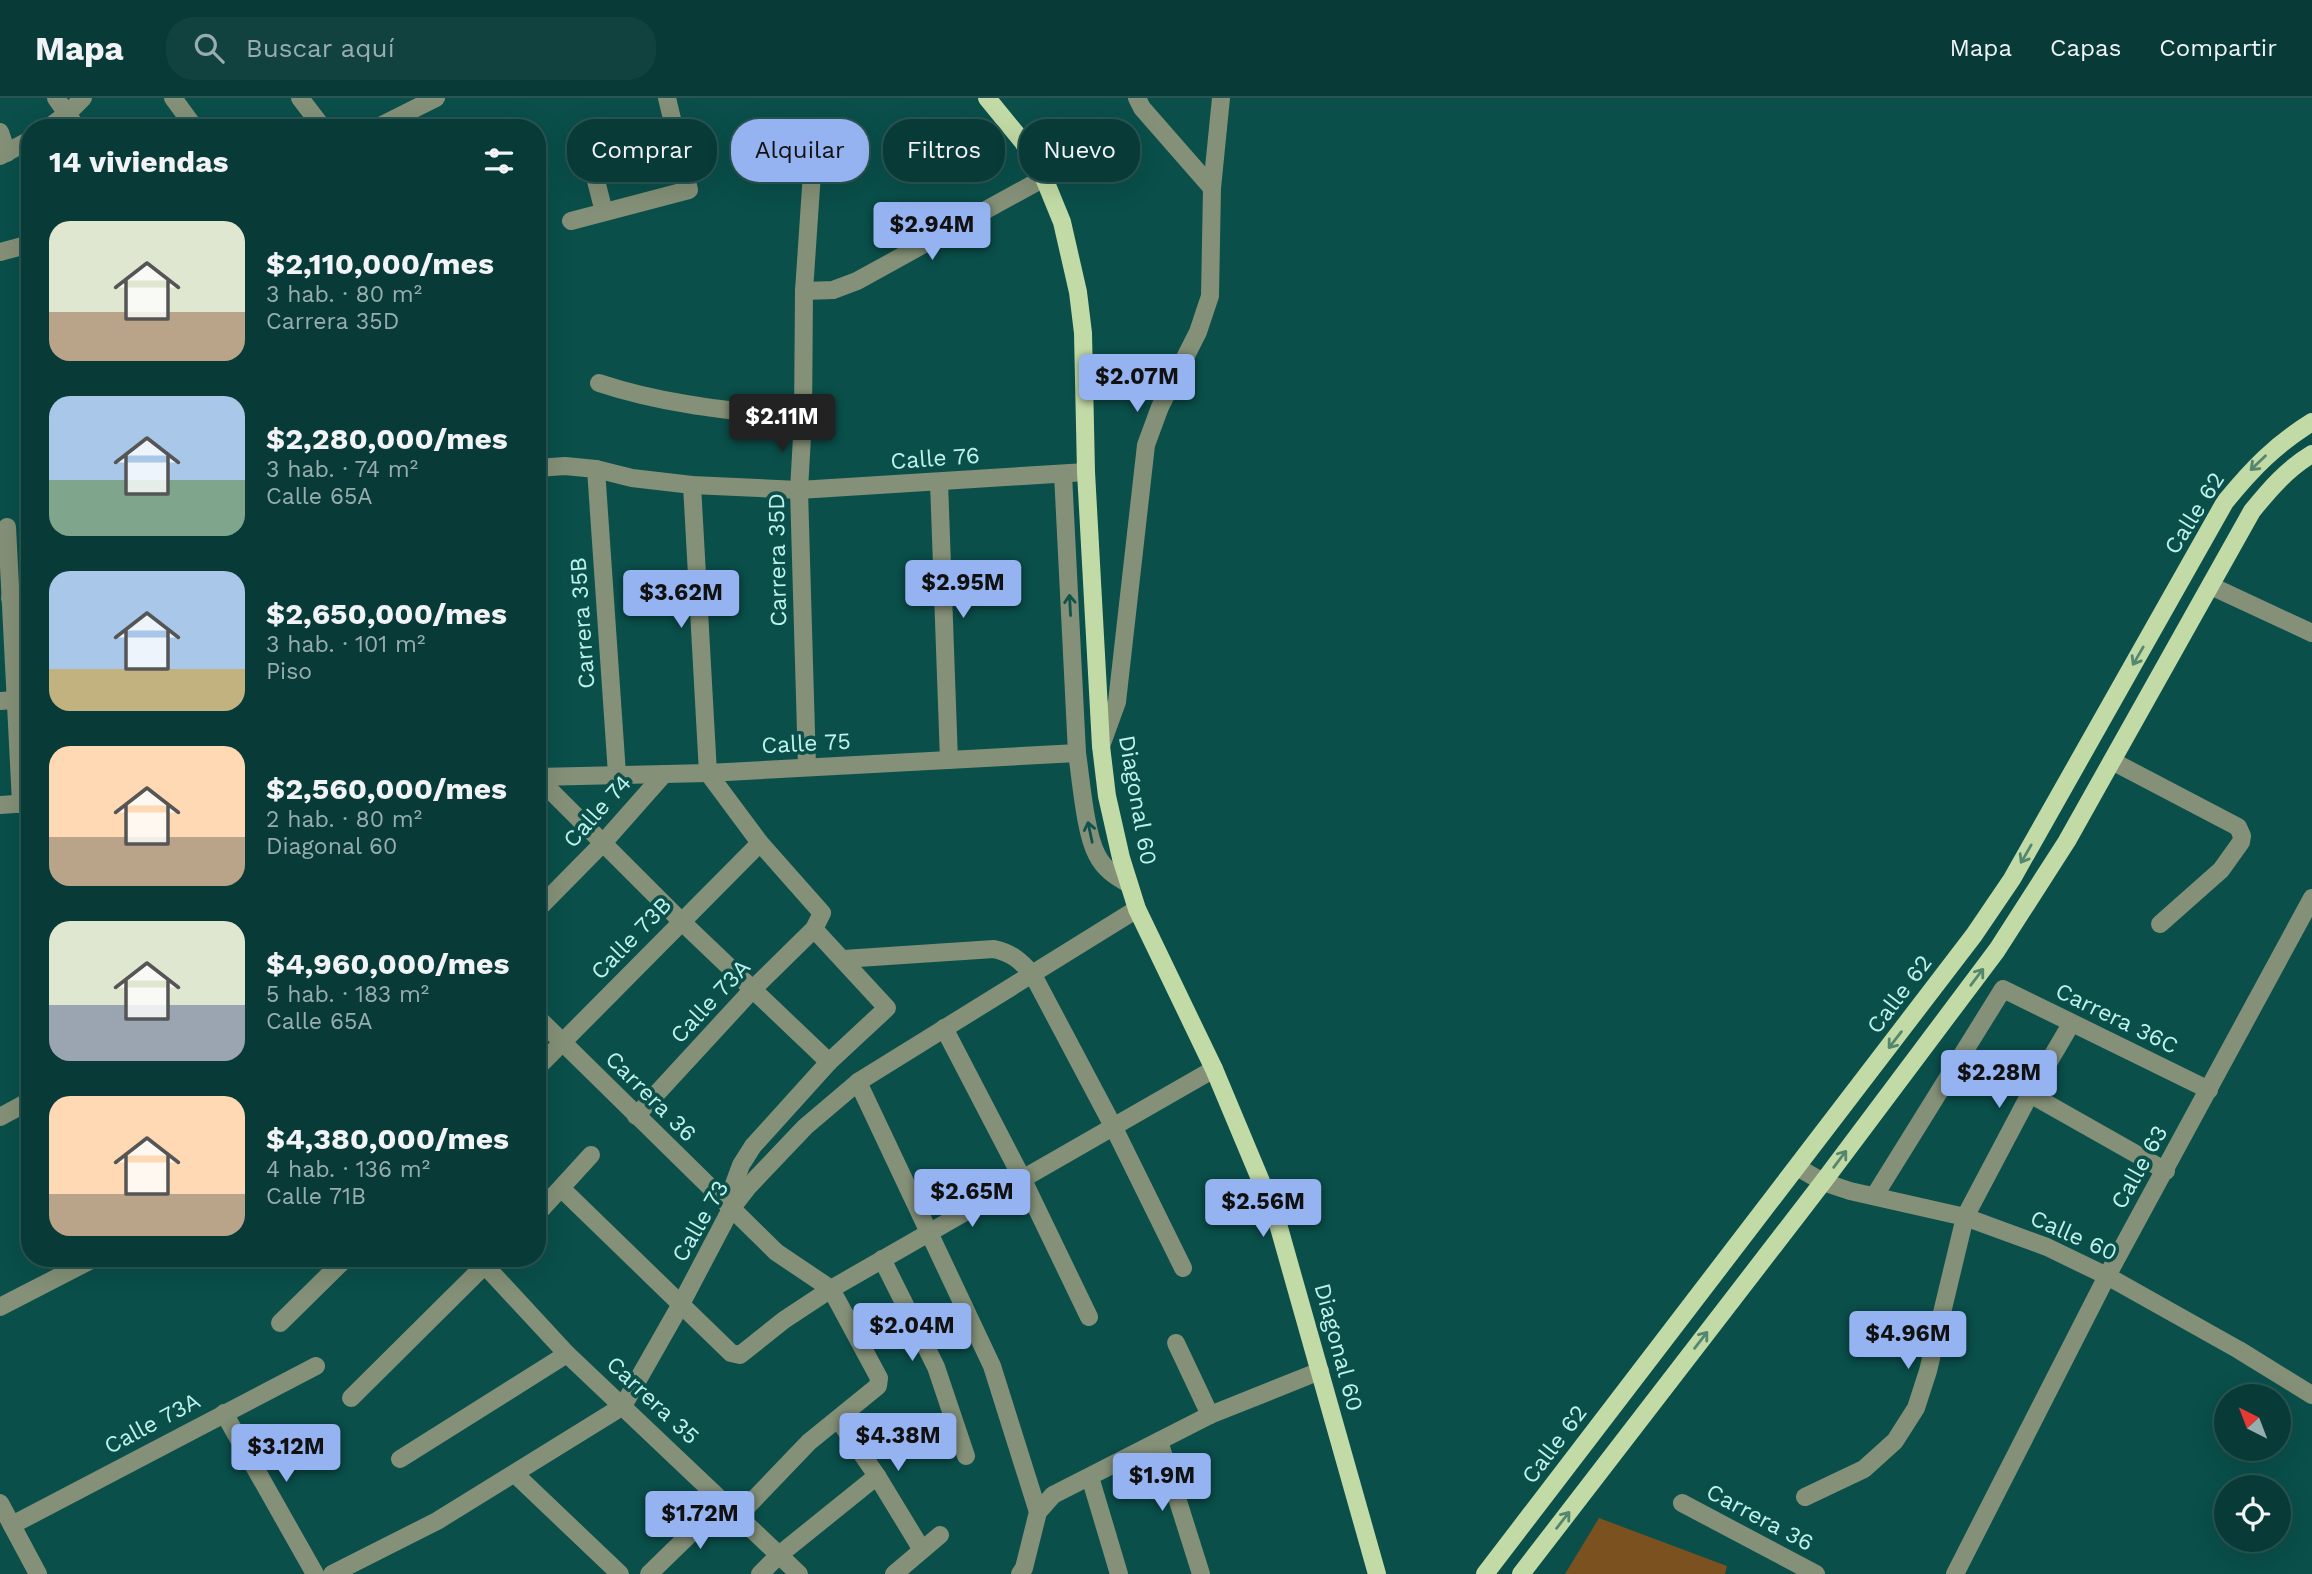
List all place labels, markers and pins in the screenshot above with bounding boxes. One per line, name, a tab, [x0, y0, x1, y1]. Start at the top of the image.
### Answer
pin: $2.94M	[875, 202, 989, 262]
pin: $2.07M	[1080, 354, 1194, 414]
pin: $2.11M	[725, 394, 839, 454]
pin: $2.95M	[906, 560, 1020, 620]
pin: $3.62M	[624, 570, 738, 630]
pin: $2.28M	[1942, 1051, 2056, 1110]
pin: $2.65M	[915, 1170, 1029, 1229]
pin: $2.56M	[1206, 1180, 1320, 1239]
pin: $2.04M	[855, 1304, 969, 1363]
pin: $4.96M	[1851, 1312, 1965, 1371]
pin: $4.38M	[841, 1414, 955, 1473]
pin: $3.12M	[229, 1424, 343, 1484]
pin: $1.9M	[1113, 1454, 1211, 1513]
pin: $1.72M	[643, 1492, 757, 1551]

